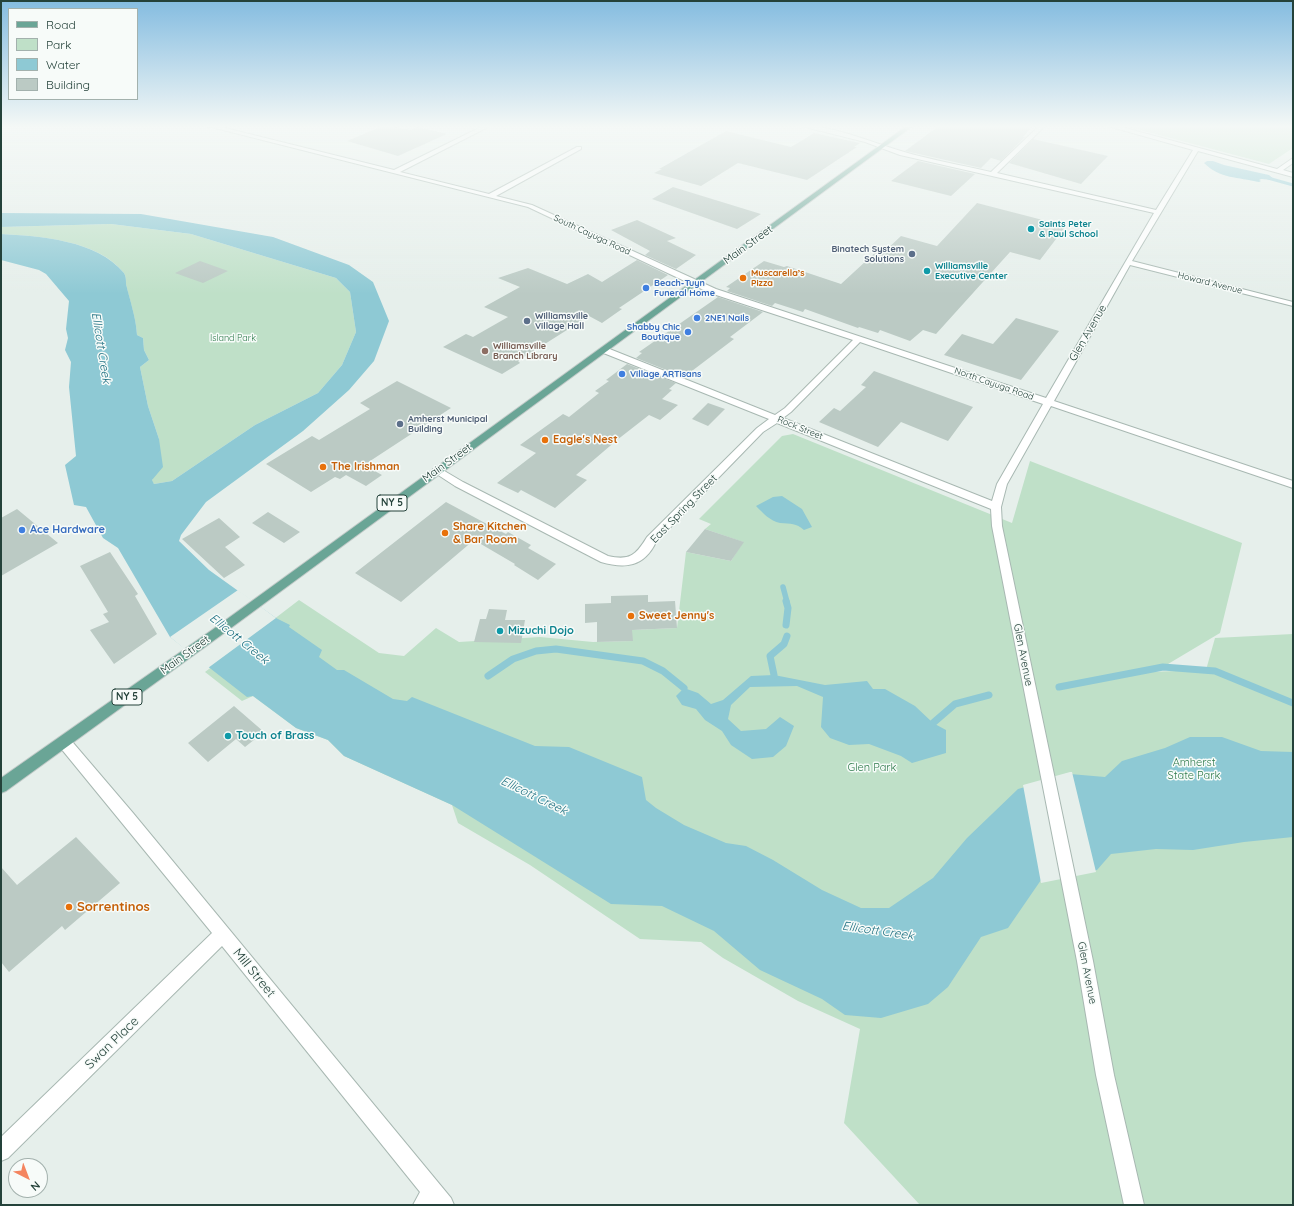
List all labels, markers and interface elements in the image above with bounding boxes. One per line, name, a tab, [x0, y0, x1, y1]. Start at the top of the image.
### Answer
legend	[8, 8, 138, 100]
text: Road	[46, 17, 76, 32]
text: Park	[46, 37, 71, 52]
text: Water	[46, 57, 80, 72]
text: Building	[46, 77, 90, 92]
street label: South Cayuga Road	[552, 212, 632, 258]
place label: Saints Peter & Paul School	[1039, 219, 1098, 240]
street label: Main Street	[721, 223, 775, 267]
marker: Saints Peter & Paul School	[1026, 224, 1036, 234]
place label: Binatech System Solutions	[831, 244, 904, 265]
marker: Binatech System Solutions	[907, 249, 917, 259]
place label: Williamsville Executive Center	[935, 261, 1008, 282]
marker: Williamsville Executive Center	[922, 266, 932, 276]
place label: Muscarella’s Pizza	[751, 268, 805, 289]
street label: Howard Avenue	[1177, 270, 1243, 296]
marker: Muscarella’s Pizza	[738, 273, 748, 283]
place label: Beach-Tuyn Funeral Home	[654, 278, 715, 299]
marker: Beach-Tuyn Funeral Home	[641, 283, 651, 293]
street label: Glen Avenue	[1066, 302, 1110, 364]
water label: Ellicott Creek	[88, 311, 114, 385]
place label: Williamsville Village Hall	[535, 311, 588, 332]
marker: 2NE1 Nails	[692, 313, 702, 323]
place label: 2NE1 Nails	[705, 313, 749, 323]
marker: Williamsville Village Hall	[522, 316, 532, 326]
place label: Shabby Chic Boutique	[627, 322, 680, 343]
marker: Shabby Chic Boutique	[683, 327, 693, 337]
park label: Island Park	[210, 333, 256, 343]
place label: Williamsville Branch Library	[493, 341, 558, 362]
marker: Williamsville Branch Library	[480, 346, 490, 356]
street label: North Cayuga Road	[953, 365, 1035, 403]
marker: Village ARTisans	[617, 369, 627, 379]
place label: Village ARTisans	[630, 369, 701, 379]
place label: Amherst Municipal Building	[408, 414, 488, 435]
street label: Rock Street	[776, 414, 824, 442]
marker: Amherst Municipal Building	[395, 419, 405, 429]
place label: Eagle's Nest	[553, 433, 618, 447]
marker: Eagle's Nest	[540, 435, 550, 445]
street label: Main Street	[420, 441, 474, 485]
place label: The Irishman	[331, 460, 400, 474]
marker: The Irishman	[318, 462, 328, 472]
street label: East Spring Street	[648, 472, 720, 546]
road number: NY 5	[377, 495, 407, 511]
place label: Share Kitchen & Bar Room	[453, 520, 526, 546]
place label: Ace Hardware	[30, 523, 105, 537]
marker: Ace Hardware	[17, 525, 27, 535]
marker: Share Kitchen & Bar Room	[440, 528, 450, 538]
place label: Sweet Jenny's	[639, 609, 714, 623]
water label: Ellicott Creek	[207, 611, 271, 667]
marker: Sweet Jenny's	[626, 611, 636, 621]
street label: Glen Avenue	[1010, 623, 1036, 687]
place label: Mizuchi Dojo	[508, 624, 574, 638]
marker: Mizuchi Dojo	[495, 626, 505, 636]
street label: Main Street	[158, 633, 212, 677]
road number: NY 5	[112, 689, 142, 705]
place label: Touch of Brass	[236, 729, 314, 743]
marker: Touch of Brass	[223, 731, 233, 741]
park label: Amherst State Park	[1168, 756, 1220, 782]
park label: Glen Park	[848, 761, 896, 775]
water label: Ellicott Creek	[499, 774, 569, 818]
place label: Sorrentinos	[77, 899, 150, 915]
marker: Sorrentinos	[64, 902, 74, 912]
water label: Ellicott Creek	[841, 919, 915, 943]
street label: Glen Avenue	[1074, 941, 1100, 1005]
street label: Mill Street	[230, 945, 278, 1001]
street label: Swan Place	[82, 1014, 142, 1072]
north arrow	[8, 1158, 48, 1198]
text: N	[28, 1178, 43, 1194]

